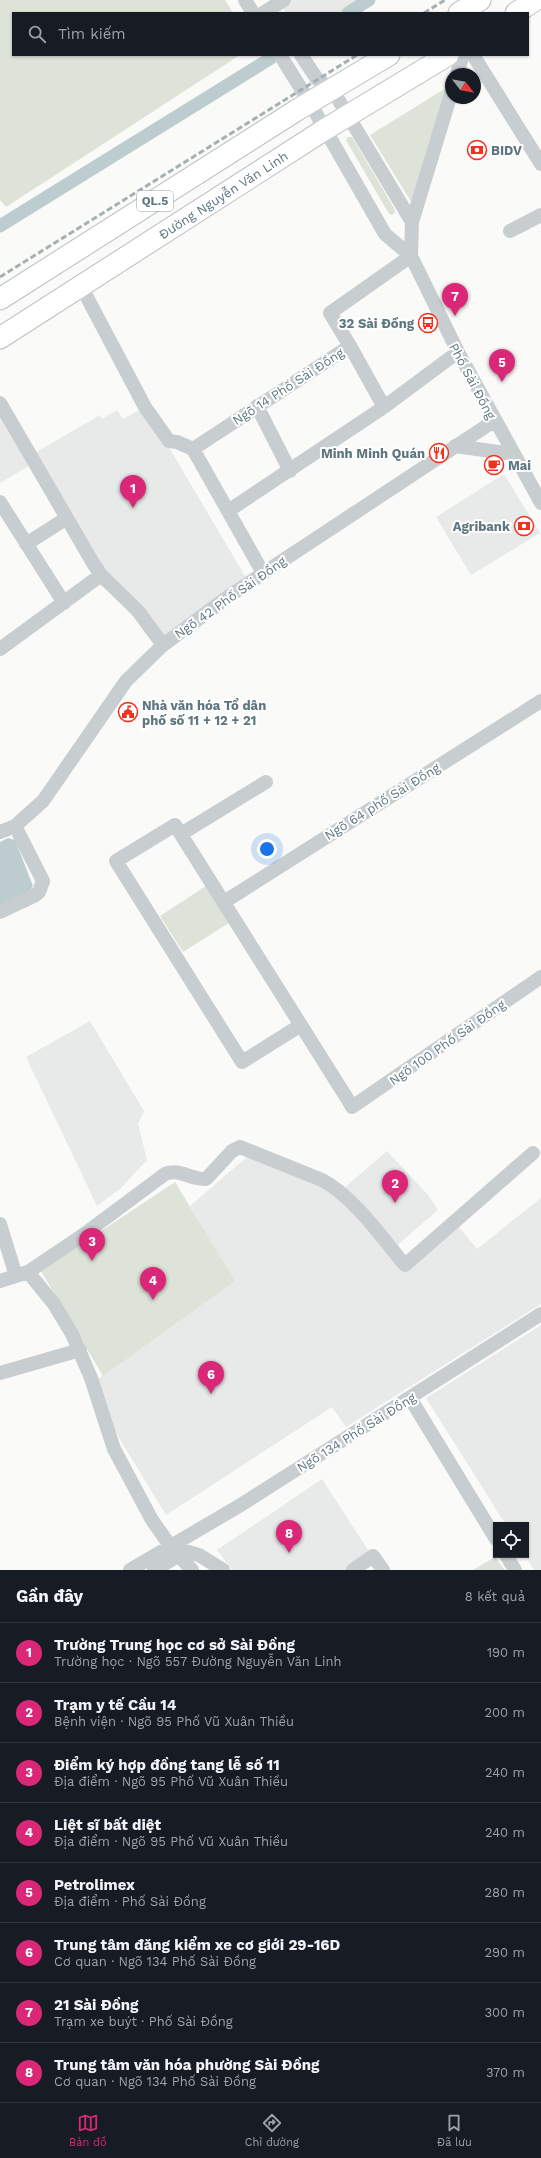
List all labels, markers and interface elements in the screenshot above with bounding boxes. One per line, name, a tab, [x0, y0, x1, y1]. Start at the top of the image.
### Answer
search box	[12, 12, 529, 56]
icon: search	[26, 23, 48, 45]
text: Tìm kiếm	[58, 25, 126, 43]
north arrow	[445, 68, 481, 104]
bank icon: BIDV	[466, 139, 488, 161]
place label: BIDV	[491, 143, 522, 158]
street label: Đường Nguyễn Văn Linh	[156, 148, 291, 242]
road number: QL.5	[137, 191, 173, 211]
pin: 7	[442, 283, 468, 316]
bus stop icon: 32 Sài Đồng	[417, 312, 439, 334]
place label: 32 Sài Đồng	[339, 316, 415, 331]
street label: Phố Sài Đồng	[446, 341, 499, 422]
street label: Ngõ 14 Phố Sài Đồng	[230, 345, 347, 428]
pin: 5	[489, 349, 515, 382]
restaurant icon: Minh Minh Quán	[428, 442, 450, 464]
place label: Minh Minh Quán	[321, 446, 425, 461]
cafe icon: Mai	[483, 454, 505, 476]
place label: Mai	[508, 458, 531, 473]
pin: 1	[120, 475, 146, 508]
bank icon: Agribank	[513, 515, 535, 537]
place label: Agribank	[453, 519, 511, 534]
street label: Ngõ 42 Phố Sài Đồng	[172, 553, 289, 642]
place label: Nhà văn hóa Tổ dân phố số 11 + 12 + 21	[142, 697, 266, 728]
public building icon: Nhà văn hóa Tổ dân phố số 11 + 12 + 21	[117, 701, 139, 723]
street label: Ngõ 64 phố Sài Đồng	[322, 760, 443, 843]
your location	[257, 839, 277, 859]
street label: Ngõ 100 Phố Sài Đồng	[386, 997, 508, 1088]
pin: 2	[382, 1170, 408, 1203]
pin: 3	[79, 1228, 105, 1261]
pin: 4	[140, 1267, 166, 1300]
pin: 6	[198, 1361, 224, 1394]
street label: Ngõ 134 Phố Sài Đồng	[294, 1390, 419, 1475]
pin: 8	[276, 1520, 302, 1553]
map controls	[493, 1522, 529, 1558]
button: locate	[493, 1522, 529, 1558]
text: Gần đây	[16, 1586, 83, 1606]
text: 8 kết quả	[465, 1589, 525, 1604]
text: Trường Trung học cơ sở Sài Đồng	[54, 1636, 295, 1654]
text: 1	[26, 1645, 32, 1660]
text: 190 m	[487, 1645, 525, 1660]
text: Trường học · Ngõ 557 Đường Nguyễn Văn Linh	[54, 1654, 342, 1669]
text: Trạm y tế Cầu 14	[54, 1696, 176, 1714]
text: 2	[25, 1705, 33, 1720]
text: 200 m	[484, 1705, 525, 1720]
text: Bệnh viện · Ngõ 95 Phố Vũ Xuân Thiều	[54, 1714, 294, 1729]
text: Điểm ký hợp đồng tang lễ số 11	[54, 1756, 280, 1774]
text: 3	[25, 1765, 33, 1780]
text: 240 m	[485, 1765, 525, 1780]
text: Địa điểm · Ngõ 95 Phố Vũ Xuân Thiều	[54, 1774, 288, 1789]
text: Liệt sĩ bất diệt	[54, 1816, 161, 1834]
text: 4	[25, 1825, 33, 1840]
text: 240 m	[485, 1825, 525, 1840]
text: Địa điểm · Ngõ 95 Phố Vũ Xuân Thiều	[54, 1834, 288, 1849]
text: Petrolimex	[54, 1876, 135, 1894]
text: 5	[25, 1885, 33, 1900]
text: 280 m	[485, 1885, 525, 1900]
text: Địa điểm · Phố Sài Đồng	[54, 1894, 206, 1909]
text: Trung tâm đăng kiểm xe cơ giới 29-16D	[54, 1936, 340, 1954]
text: 6	[25, 1945, 33, 1960]
text: 290 m	[484, 1945, 525, 1960]
text: Cơ quan · Ngõ 134 Phố Sài Đồng	[54, 1954, 256, 1969]
text: 21 Sài Đồng	[54, 1996, 138, 2014]
text: 7	[25, 2005, 33, 2020]
text: 300 m	[484, 2005, 525, 2020]
text: Trạm xe buýt · Phố Sài Đồng	[54, 2014, 233, 2029]
text: Trung tâm văn hóa phường Sài Đồng	[54, 2056, 319, 2074]
text: 8	[25, 2065, 33, 2080]
text: 370 m	[486, 2065, 525, 2080]
text: Cơ quan · Ngõ 134 Phố Sài Đồng	[54, 2074, 256, 2089]
tab: Bản đồ	[69, 2112, 107, 2149]
tab: Chỉ đường	[245, 2112, 299, 2149]
tab: Đã lưu	[437, 2112, 472, 2149]

